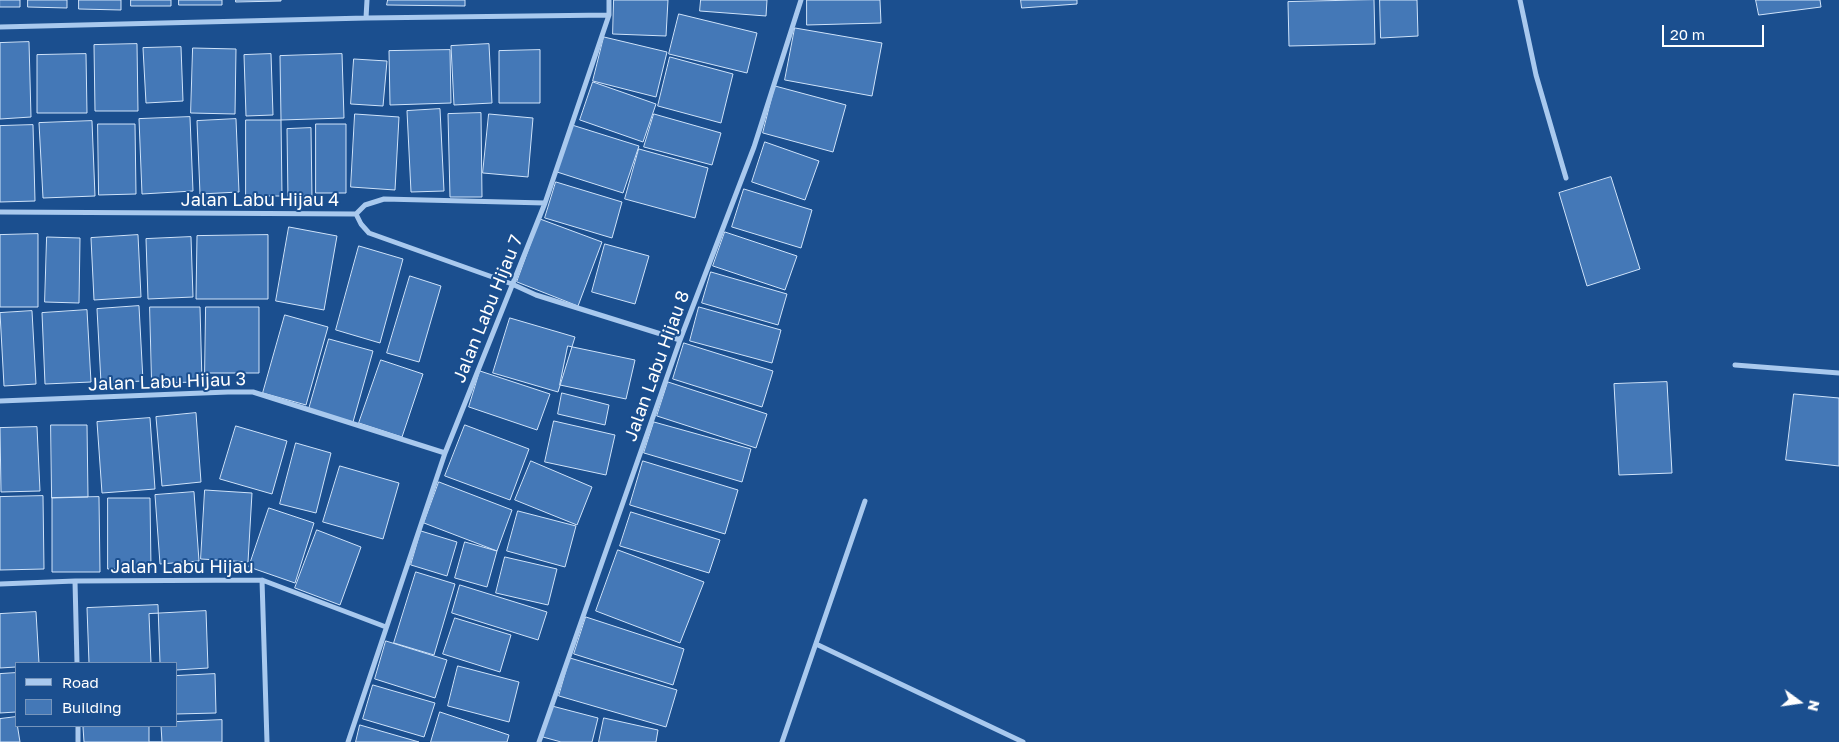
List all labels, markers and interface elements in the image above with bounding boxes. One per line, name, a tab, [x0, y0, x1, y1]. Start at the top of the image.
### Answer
scale bar	[1664, 15, 1766, 47]
text: 20 m	[1670, 25, 1705, 43]
street label: Jalan Labu Hijau 4	[181, 189, 339, 211]
street label: Jalan Labu Hijau 7	[449, 232, 527, 386]
street label: Jalan Labu Hijau 8	[620, 288, 694, 444]
street label: Jalan Labu Hijau 3	[88, 368, 246, 396]
street label: Jalan Labu Hijau	[110, 556, 254, 578]
legend	[15, 662, 178, 727]
text: Road	[62, 673, 99, 691]
north arrow	[1774, 677, 1824, 727]
text: Building	[62, 698, 122, 716]
text: N	[1805, 699, 1824, 713]

